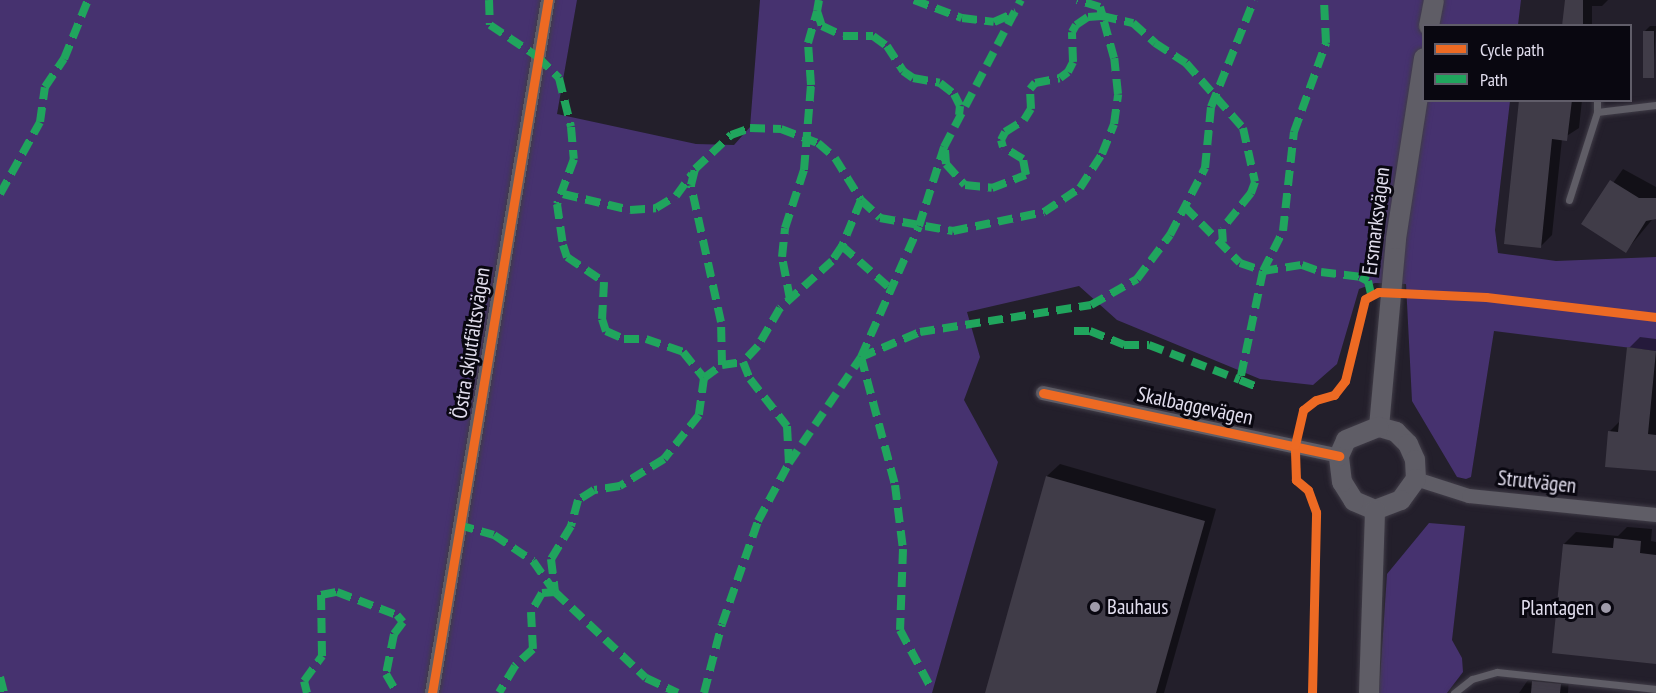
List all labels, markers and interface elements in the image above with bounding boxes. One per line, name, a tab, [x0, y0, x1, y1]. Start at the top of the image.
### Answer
legend	[1422, 24, 1632, 102]
text: Cycle path	[1480, 38, 1544, 61]
text: Path	[1480, 68, 1508, 91]
street label: Ersmarksvägen	[1357, 166, 1395, 276]
street label: Östra skjutfältsvägen	[447, 266, 495, 420]
street label: Skalbaggevägen	[1135, 381, 1255, 431]
street label: Strutvägen	[1497, 465, 1577, 499]
place label: Bauhaus	[1107, 594, 1168, 620]
place label: Plantagen	[1521, 595, 1594, 621]
marker: Bauhaus	[1088, 600, 1102, 614]
marker: Plantagen	[1599, 601, 1613, 615]

